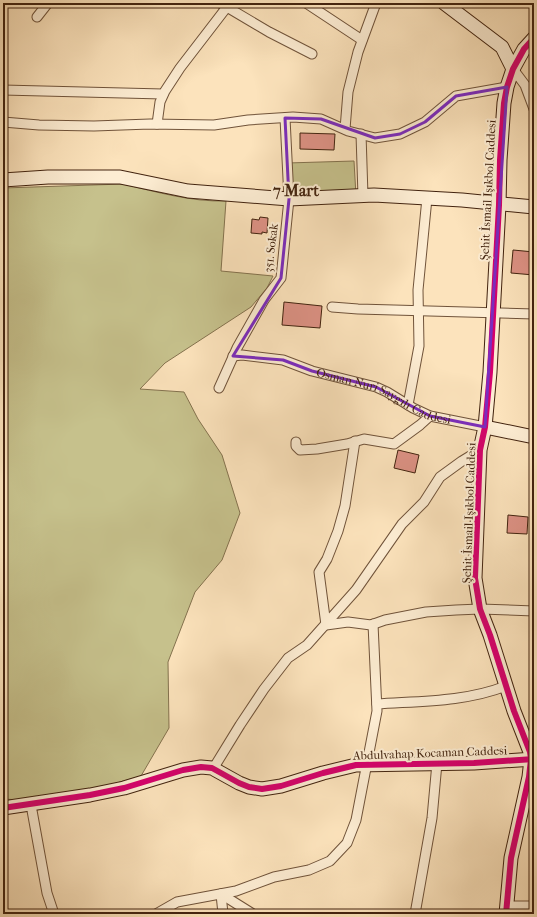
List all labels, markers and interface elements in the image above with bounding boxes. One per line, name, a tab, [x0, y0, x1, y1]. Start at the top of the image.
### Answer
street label: Şehit İsmail Işıkbol Caddesi	[476, 119, 500, 261]
district label: 7 Mart	[272, 181, 319, 200]
street label: 351. Sokak	[261, 222, 281, 273]
street label: Osman Nuri Saygılı Caddesi	[315, 365, 453, 427]
street label: Şehit İsmail Işıkbol Caddesi	[459, 442, 479, 584]
street label: Abdulvahap Kocaman Caddesi	[352, 743, 508, 763]

